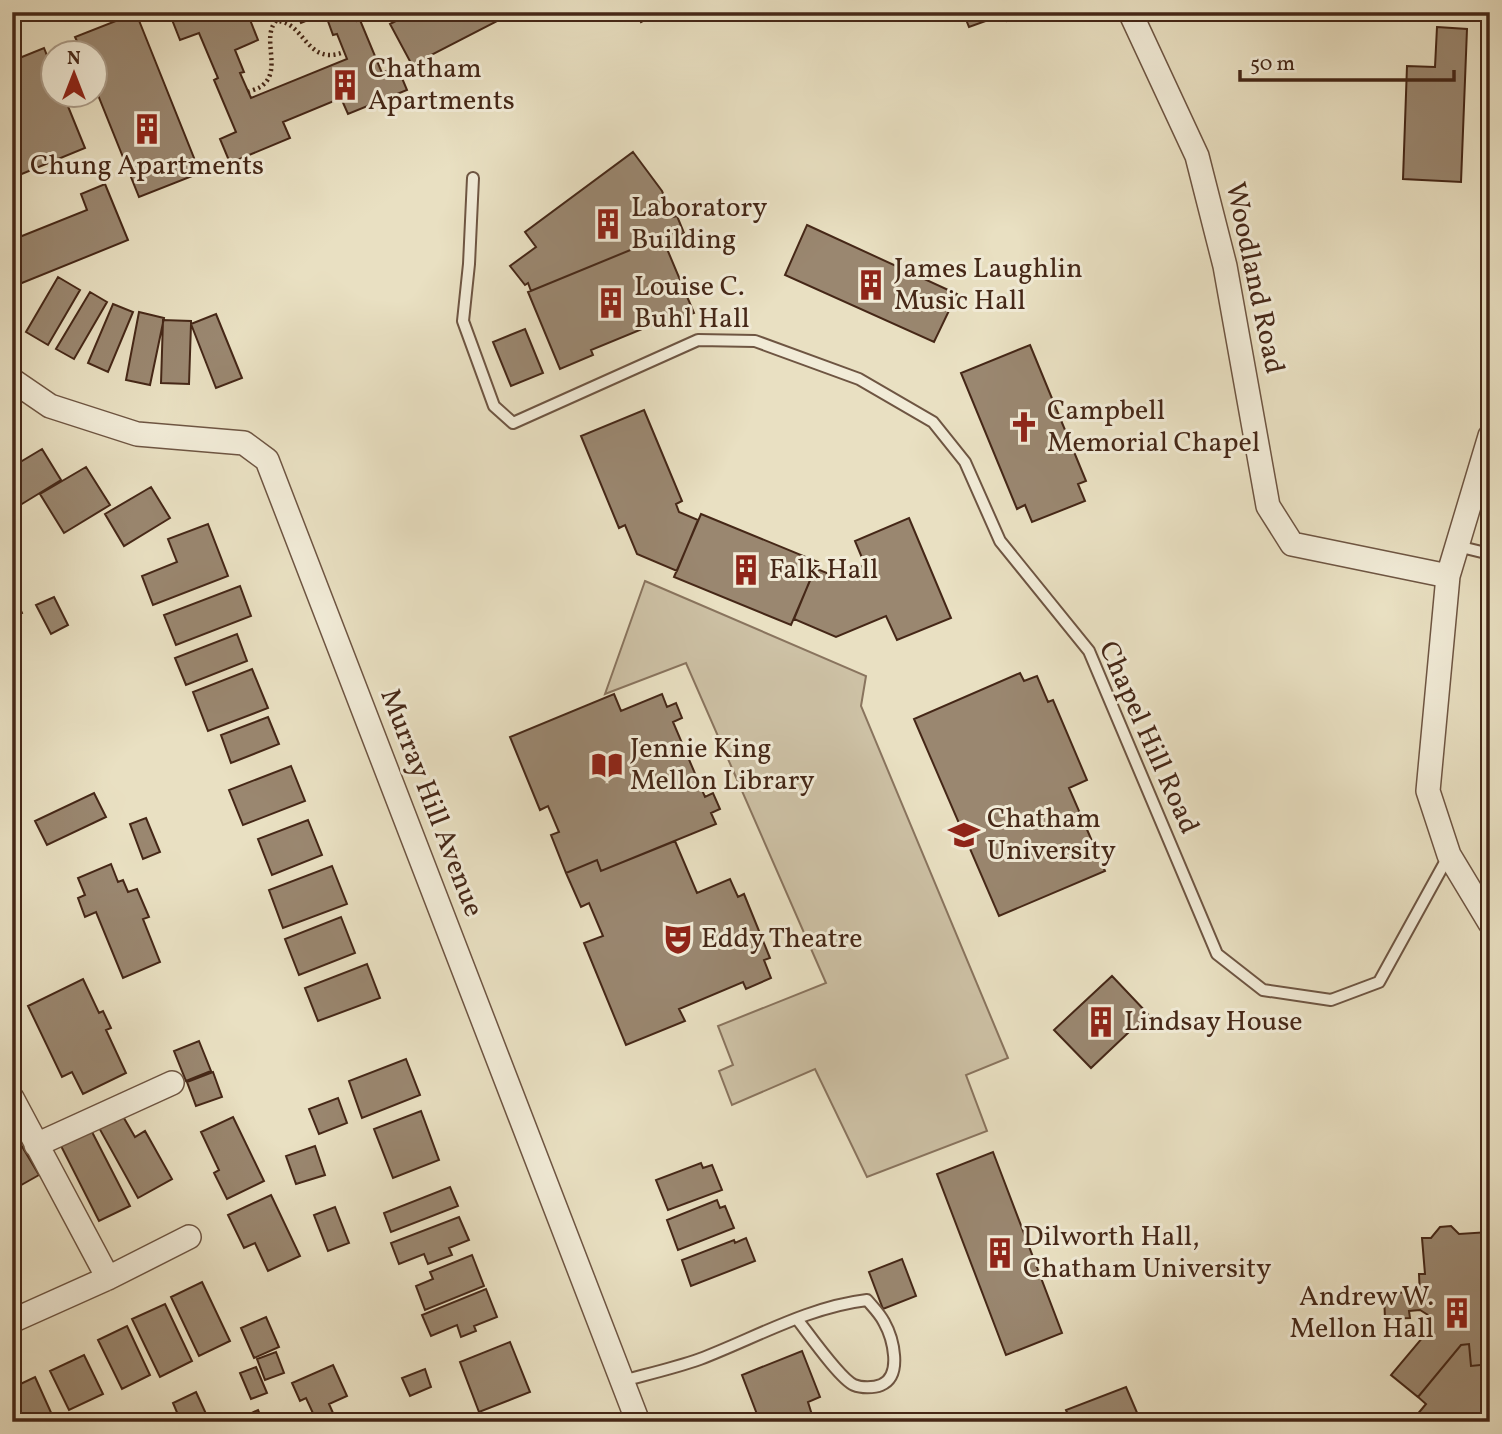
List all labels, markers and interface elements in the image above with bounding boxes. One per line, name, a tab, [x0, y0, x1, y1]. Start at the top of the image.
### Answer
north arrow	[38, 38, 108, 108]
scale bar	[1240, 38, 1453, 82]
text: N	[67, 46, 81, 72]
place label: Chatham Apartments	[368, 50, 515, 121]
text: 50 m	[1250, 50, 1295, 79]
building icon: Chatham Apartments	[328, 68, 362, 102]
building icon: Chung Apartments	[130, 112, 164, 146]
place label: Chung Apartments	[30, 147, 264, 186]
street label: Woodland Road	[1215, 179, 1293, 377]
place label: Laboratory Building	[631, 189, 767, 260]
building icon: Laboratory Building	[591, 207, 625, 241]
place label: James Laughlin Music Hall	[894, 250, 1083, 321]
place label: Louise C. Buhl Hall	[634, 268, 750, 339]
building icon: James Laughlin Music Hall	[854, 268, 888, 302]
building icon: Louise C. Buhl Hall	[594, 286, 628, 320]
place label: Campbell Memorial Chapel	[1047, 392, 1260, 463]
church icon: Campbell Memorial Chapel	[1007, 410, 1041, 444]
place label: Falk Hall	[769, 551, 878, 590]
building icon: Falk Hall	[729, 553, 763, 587]
street label: Chapel Hill Road	[1088, 635, 1208, 841]
street label: Murray Hill Avenue	[370, 683, 492, 923]
place label: Jennie King Mellon Library	[630, 730, 815, 801]
library icon: Jennie King Mellon Library	[590, 748, 624, 782]
place label: Chatham University	[987, 800, 1116, 871]
school or university icon: Chatham University	[947, 818, 981, 852]
place label: Eddy Theatre	[701, 920, 863, 959]
theatre icon: Eddy Theatre	[661, 922, 695, 956]
place label: Lindsay House	[1124, 1003, 1303, 1042]
building icon: Lindsay House	[1084, 1005, 1118, 1039]
place label: Dilworth Hall, Chatham University	[1023, 1218, 1271, 1289]
building icon: Dilworth Hall, Chatham University	[983, 1236, 1017, 1270]
place label: Andrew W. Mellon Hall	[1289, 1278, 1434, 1349]
building icon: Andrew W. Mellon Hall	[1440, 1296, 1474, 1330]

